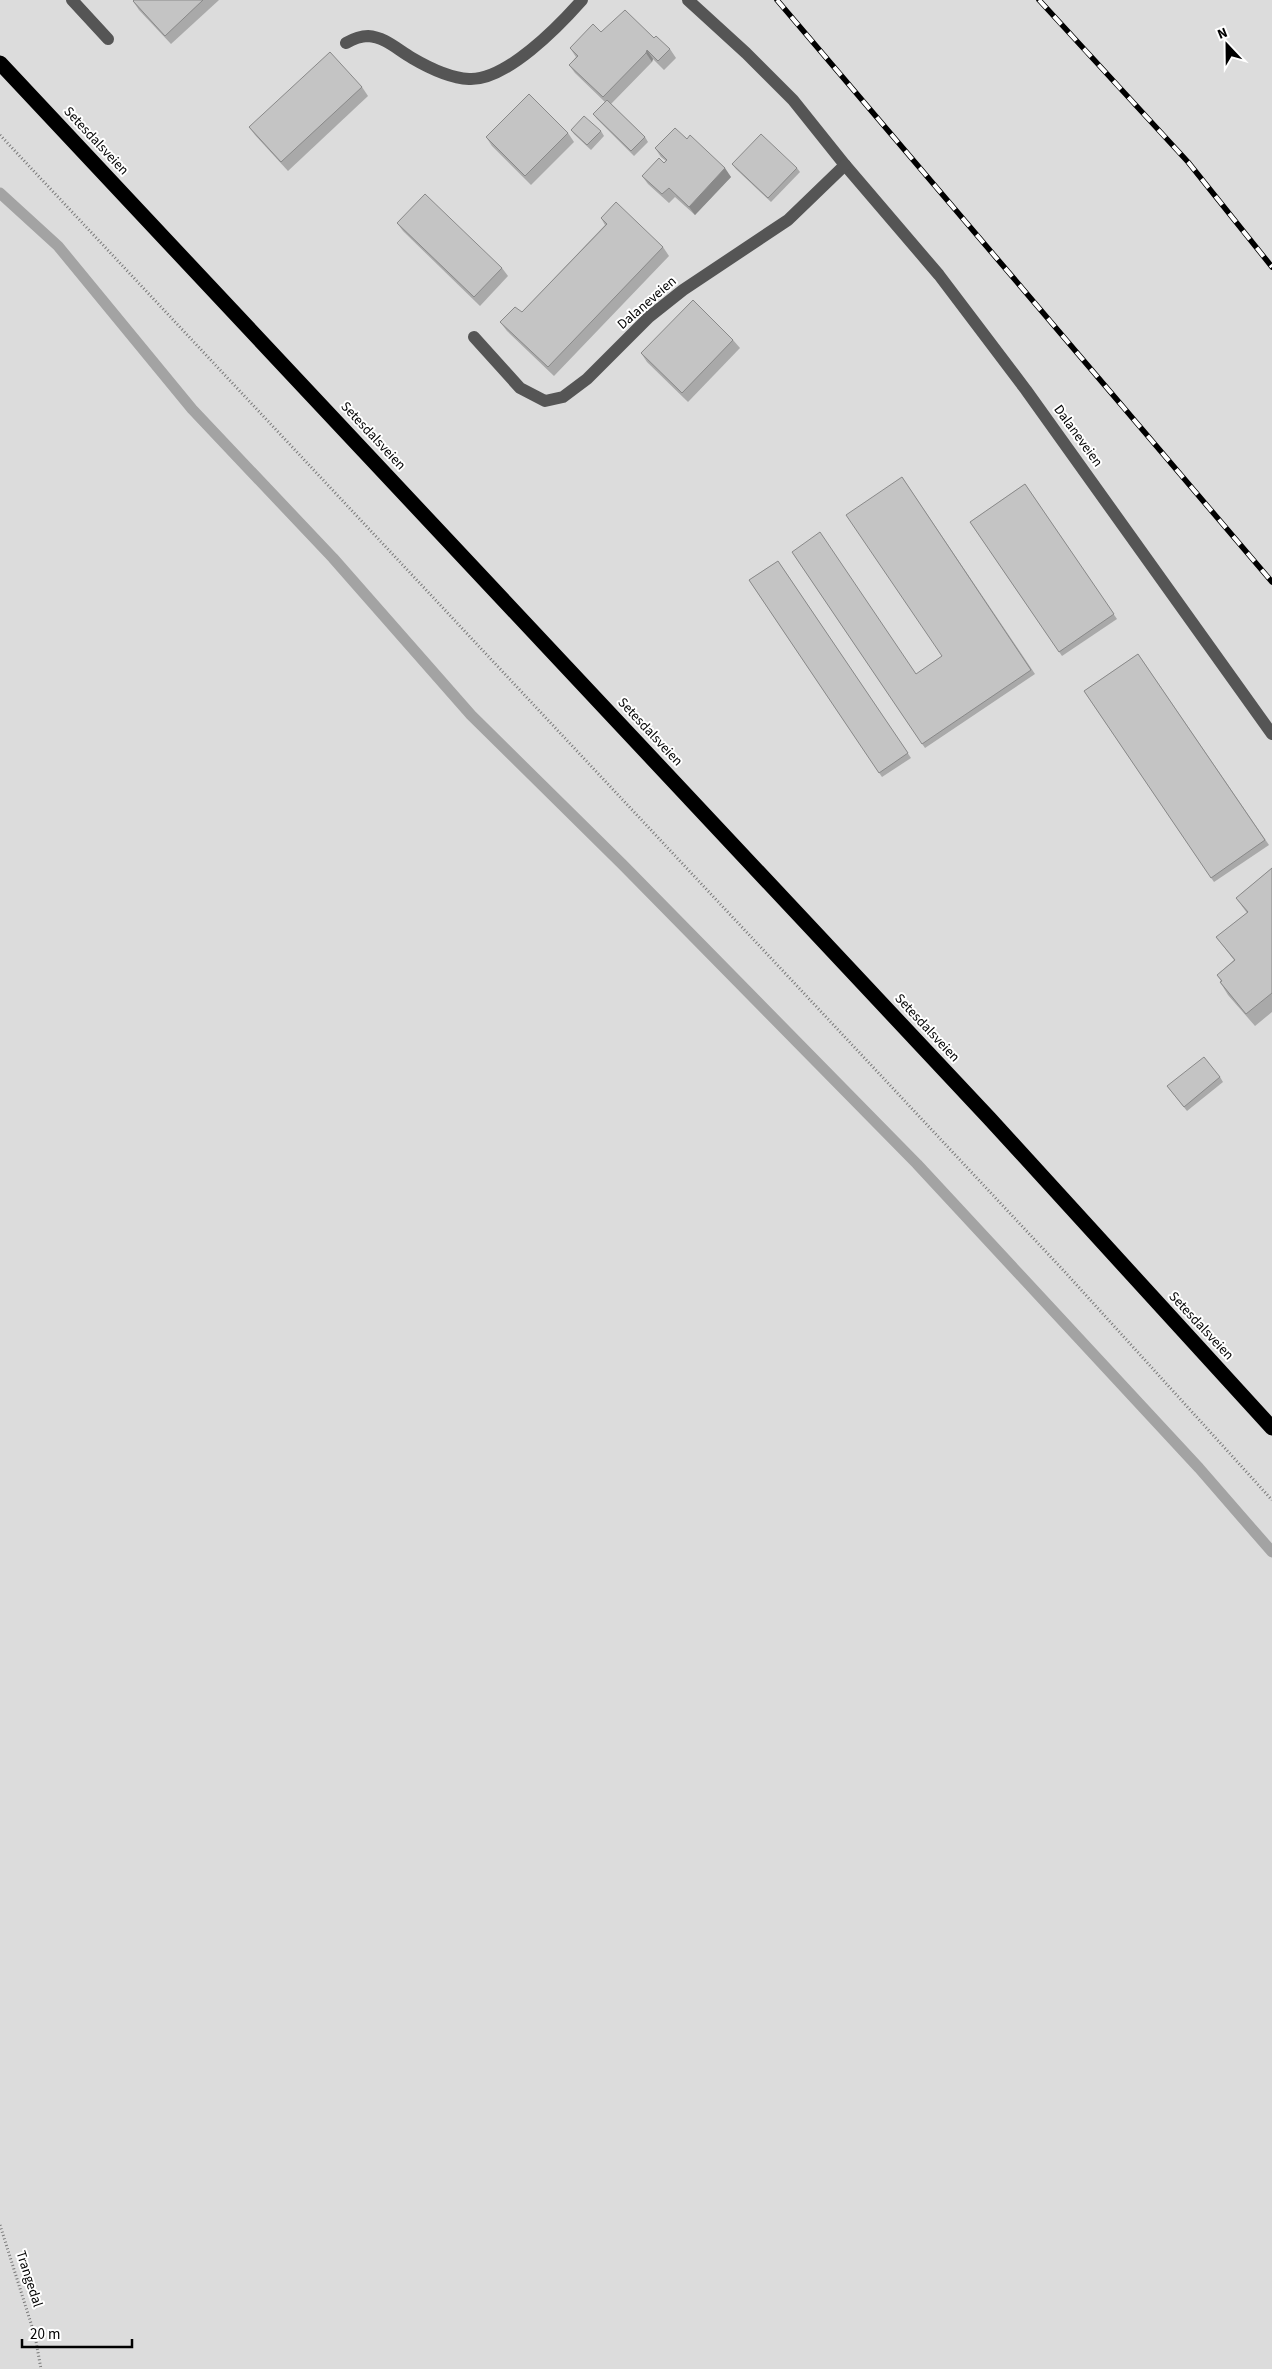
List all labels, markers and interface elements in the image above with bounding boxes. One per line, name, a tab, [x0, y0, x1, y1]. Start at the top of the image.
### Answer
north arrow	[1202, 20, 1252, 70]
text: N	[1214, 23, 1231, 45]
street label: Setesdalsveien	[59, 102, 133, 180]
street label: Dalaneveien	[613, 272, 681, 334]
street label: Setesdalsveien	[336, 397, 410, 475]
street label: Dalaneveien	[1049, 401, 1107, 471]
street label: Setesdalsveien	[613, 693, 687, 771]
street label: Setesdalsveien	[890, 989, 964, 1067]
street label: Setesdalsveien	[1164, 1287, 1238, 1365]
street label: Trangedal	[10, 2248, 48, 2310]
scale bar	[22, 2316, 132, 2348]
text: 20 m	[30, 2324, 60, 2345]

